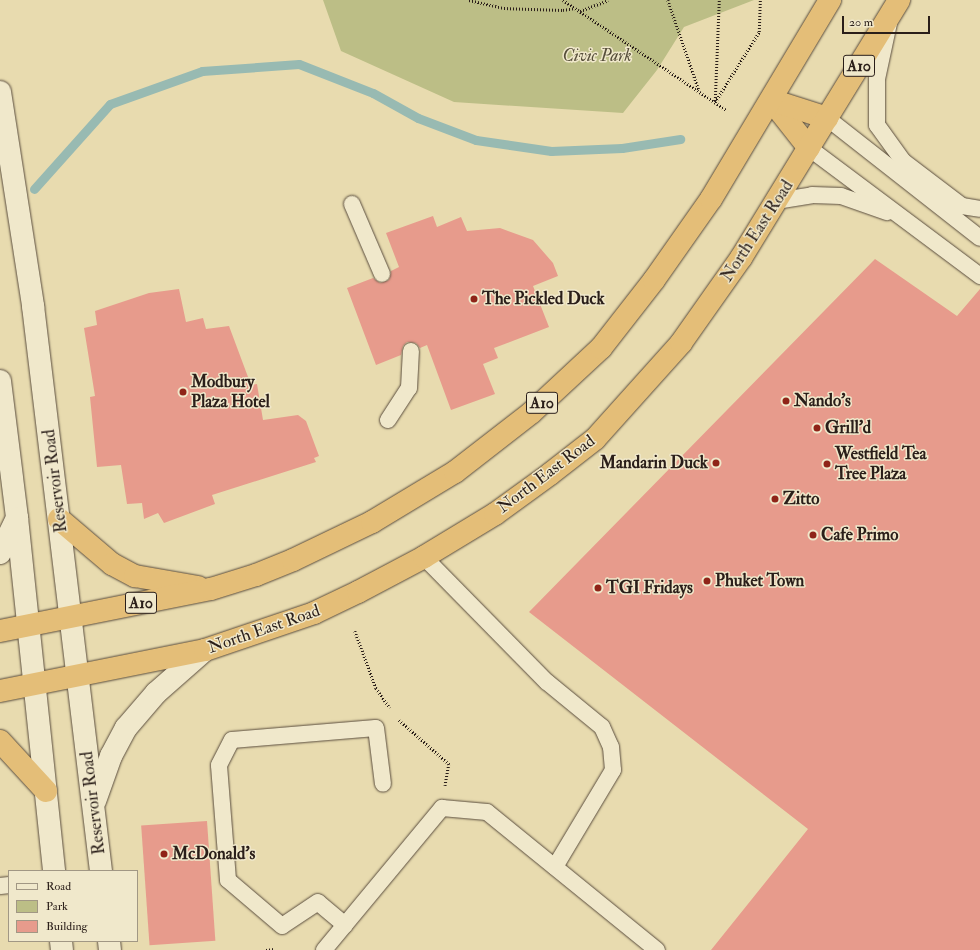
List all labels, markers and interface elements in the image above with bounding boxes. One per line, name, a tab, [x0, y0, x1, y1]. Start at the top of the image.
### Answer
scale bar	[844, 8, 932, 34]
text: 20 m	[849, 15, 873, 30]
park label: Civic Park	[562, 46, 632, 66]
road number: A10	[843, 52, 875, 80]
street label: North East Road	[717, 176, 797, 286]
place label: The Pickled Duck	[482, 289, 605, 309]
marker: The Pickled Duck	[469, 294, 479, 304]
place label: Modbury Plaza Hotel	[191, 372, 270, 412]
marker: Modbury Plaza Hotel	[178, 387, 188, 397]
road number: A10	[526, 389, 558, 417]
place label: Nando's	[794, 391, 851, 411]
marker: Nando's	[781, 396, 791, 406]
place label: Grill'd	[825, 418, 871, 438]
marker: Grill'd	[812, 423, 822, 433]
street label: Reservoir Road	[39, 428, 71, 534]
street label: North East Road	[493, 431, 599, 517]
place label: Westfield Tea Tree Plaza	[835, 444, 926, 484]
place label: Mandarin Duck	[600, 453, 708, 473]
marker: Mandarin Duck	[711, 458, 721, 468]
marker: Westfield Tea Tree Plaza	[822, 459, 832, 469]
place label: Zitto	[783, 489, 819, 509]
marker: Zitto	[770, 494, 780, 504]
place label: Cafe Primo	[821, 525, 898, 545]
marker: Cafe Primo	[808, 530, 818, 540]
place label: Phuket Town	[715, 571, 804, 591]
marker: Phuket Town	[702, 576, 712, 586]
place label: TGI Fridays	[606, 578, 693, 598]
marker: TGI Fridays	[593, 583, 603, 593]
road number: A10	[125, 589, 157, 617]
street label: North East Road	[205, 600, 323, 658]
street label: Reservoir Road	[77, 750, 109, 856]
place label: McDonald's	[172, 844, 255, 864]
marker: McDonald's	[159, 849, 169, 859]
legend	[8, 870, 138, 942]
text: Road	[46, 879, 71, 894]
text: Park	[46, 899, 68, 914]
text: Building	[46, 919, 87, 934]

